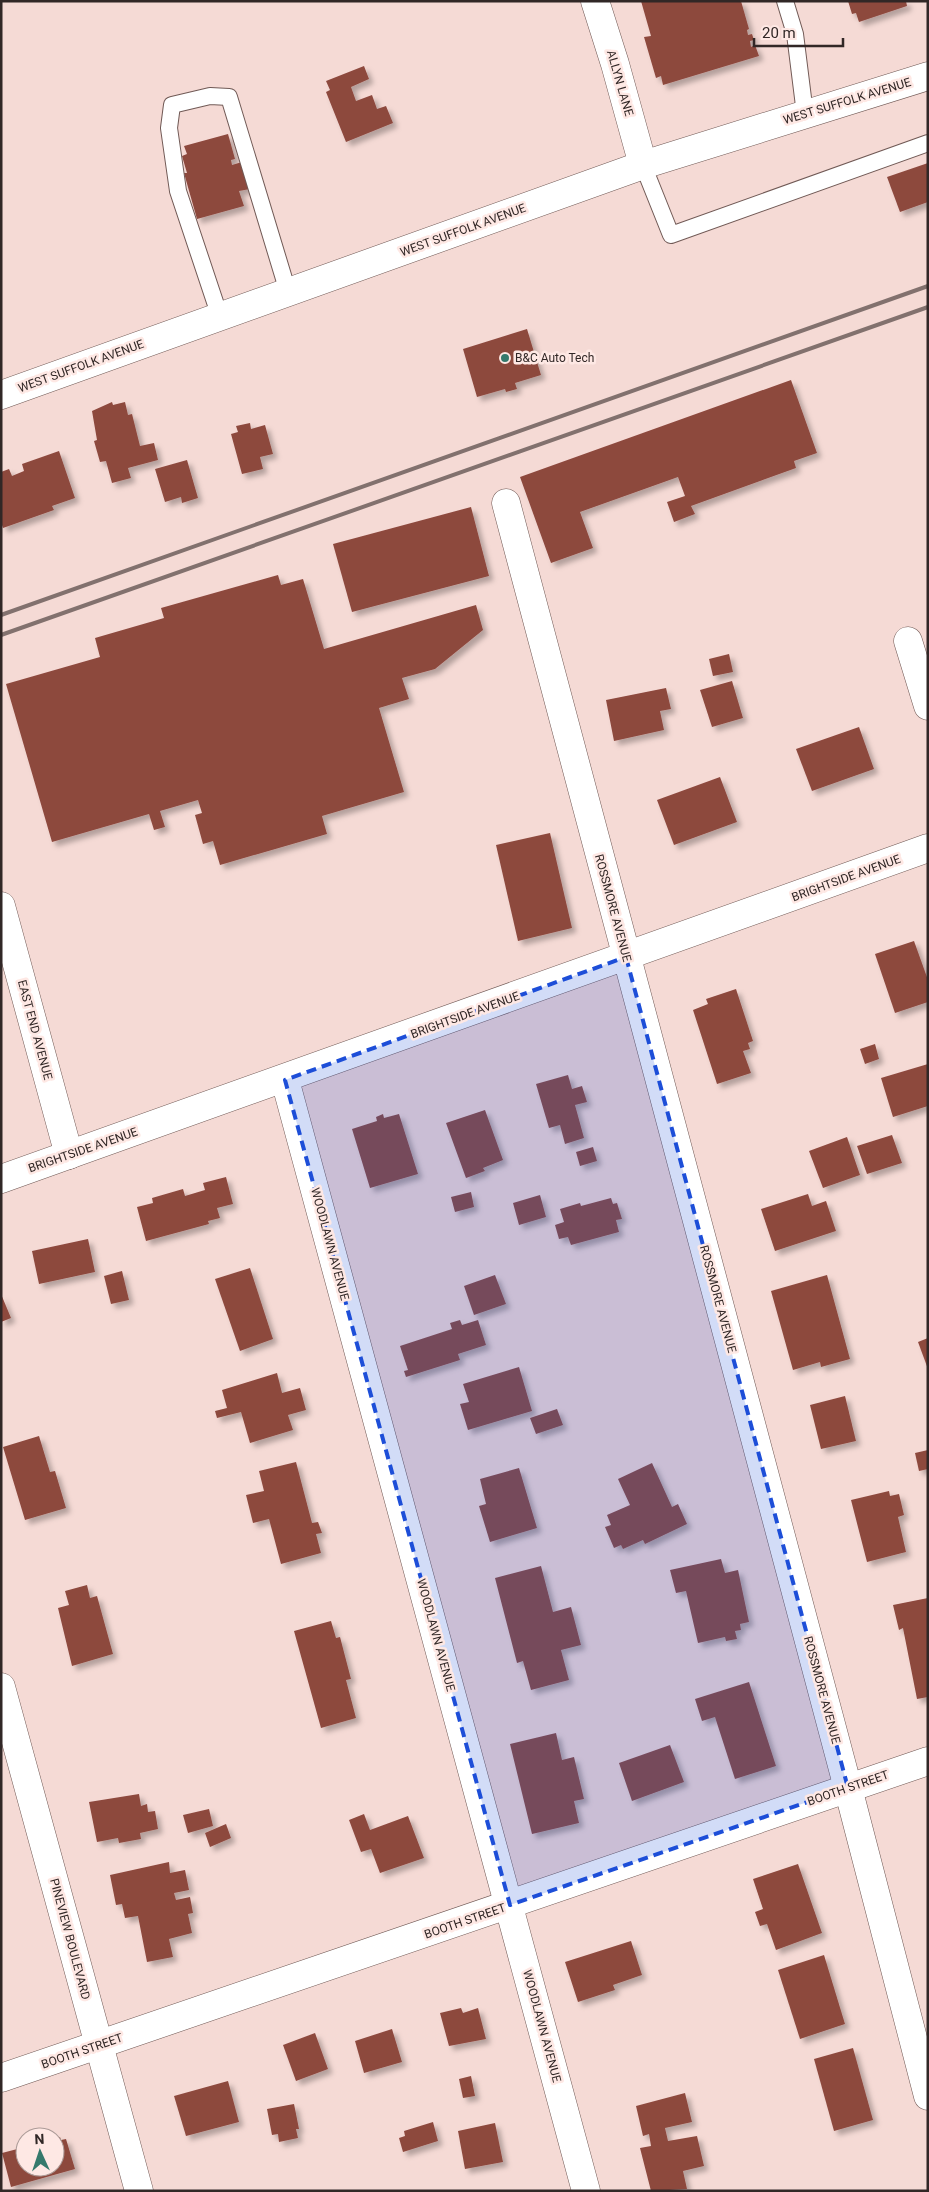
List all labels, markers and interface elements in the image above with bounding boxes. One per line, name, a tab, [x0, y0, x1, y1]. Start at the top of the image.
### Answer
scale bar	[754, 15, 843, 47]
text: 20 m	[762, 24, 796, 42]
street label: ALLYN LANE	[604, 48, 636, 118]
street label: WEST SUFFOLK AVENUE	[781, 75, 913, 127]
street label: WEST SUFFOLK AVENUE	[398, 201, 528, 259]
street label: WEST SUFFOLK AVENUE	[16, 337, 146, 395]
place label: B&C Auto Tech	[515, 351, 594, 365]
marker: B&C Auto Tech	[499, 352, 511, 364]
street label: BRIGHTSIDE AVENUE	[790, 852, 902, 904]
street label: ROSSMORE AVENUE	[592, 853, 634, 963]
street label: EAST END AVENUE	[15, 979, 55, 1082]
street label: BRIGHTSIDE AVENUE	[409, 989, 521, 1041]
street label: BRIGHTSIDE AVENUE	[26, 1125, 140, 1175]
street label: WOODLAWN AVENUE	[308, 1186, 352, 1302]
street label: ROSSMORE AVENUE	[697, 1244, 739, 1354]
street label: WOODLAWN AVENUE	[414, 1577, 458, 1693]
street label: ROSSMORE AVENUE	[801, 1635, 843, 1745]
street label: BOOTH STREET	[805, 1768, 891, 1808]
street label: PINEVIEW BOULEVARD	[47, 1877, 93, 2001]
street label: BOOTH STREET	[422, 1901, 508, 1941]
street label: WOODLAWN AVENUE	[520, 1968, 564, 2084]
street label: BOOTH STREET	[39, 2031, 125, 2071]
north arrow	[15, 2127, 65, 2177]
text: N	[34, 2131, 45, 2147]

